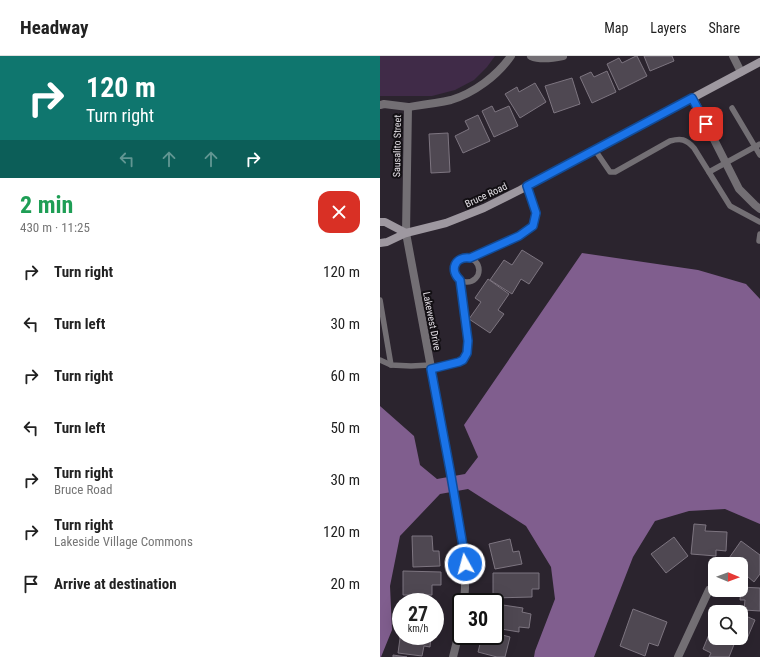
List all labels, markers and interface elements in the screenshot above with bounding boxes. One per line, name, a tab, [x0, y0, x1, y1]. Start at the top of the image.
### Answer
text: Headway	[20, 16, 88, 39]
text: Map	[604, 20, 628, 36]
text: Layers	[650, 20, 687, 36]
text: Share	[709, 20, 740, 36]
text: 120 m	[86, 71, 156, 104]
icon: right	[20, 72, 72, 124]
text: Turn right	[86, 105, 154, 126]
pin	[689, 107, 723, 141]
icon: arrive	[695, 113, 717, 135]
street label: Sausalito Street	[391, 115, 403, 177]
icon: left	[116, 148, 138, 170]
icon: ahead	[158, 148, 180, 170]
icon: ahead	[200, 148, 222, 170]
icon: right	[242, 148, 264, 170]
street label: Bruce Road	[463, 180, 509, 210]
text: 2 min	[20, 191, 73, 219]
button: close	[318, 191, 360, 233]
text: 430 m · 11:25	[20, 220, 90, 235]
icon: right	[20, 261, 42, 283]
text: Turn right	[54, 263, 113, 281]
text: 120 m	[323, 263, 360, 281]
street label: Lakewest Drive	[421, 291, 443, 352]
icon: left	[20, 313, 42, 335]
text: Turn left	[54, 315, 105, 333]
text: 30 m	[330, 315, 360, 333]
icon: right	[20, 365, 42, 387]
text: Turn right	[54, 367, 113, 385]
text: 60 m	[330, 367, 360, 385]
icon: left	[20, 417, 42, 439]
text: Turn left	[54, 419, 105, 437]
text: 50 m	[330, 419, 360, 437]
text: Turn right	[54, 464, 113, 482]
icon: right	[20, 469, 42, 491]
text: 30 m	[330, 471, 360, 489]
text: Bruce Road	[54, 482, 113, 497]
text: Turn right	[54, 516, 113, 534]
icon: right	[20, 521, 42, 543]
text: 120 m	[323, 523, 360, 541]
text: Lakeside Village Commons	[54, 534, 193, 549]
position arrow	[444, 543, 486, 585]
north arrow	[708, 557, 748, 597]
map controls	[708, 557, 748, 645]
icon: arrive	[20, 573, 42, 595]
text: Arrive at destination	[54, 575, 177, 593]
text: 20 m	[330, 575, 360, 593]
speed limit sign: 30	[452, 593, 504, 645]
text: 27	[408, 602, 428, 626]
button: search	[708, 605, 748, 645]
text: km/h	[408, 623, 428, 634]

